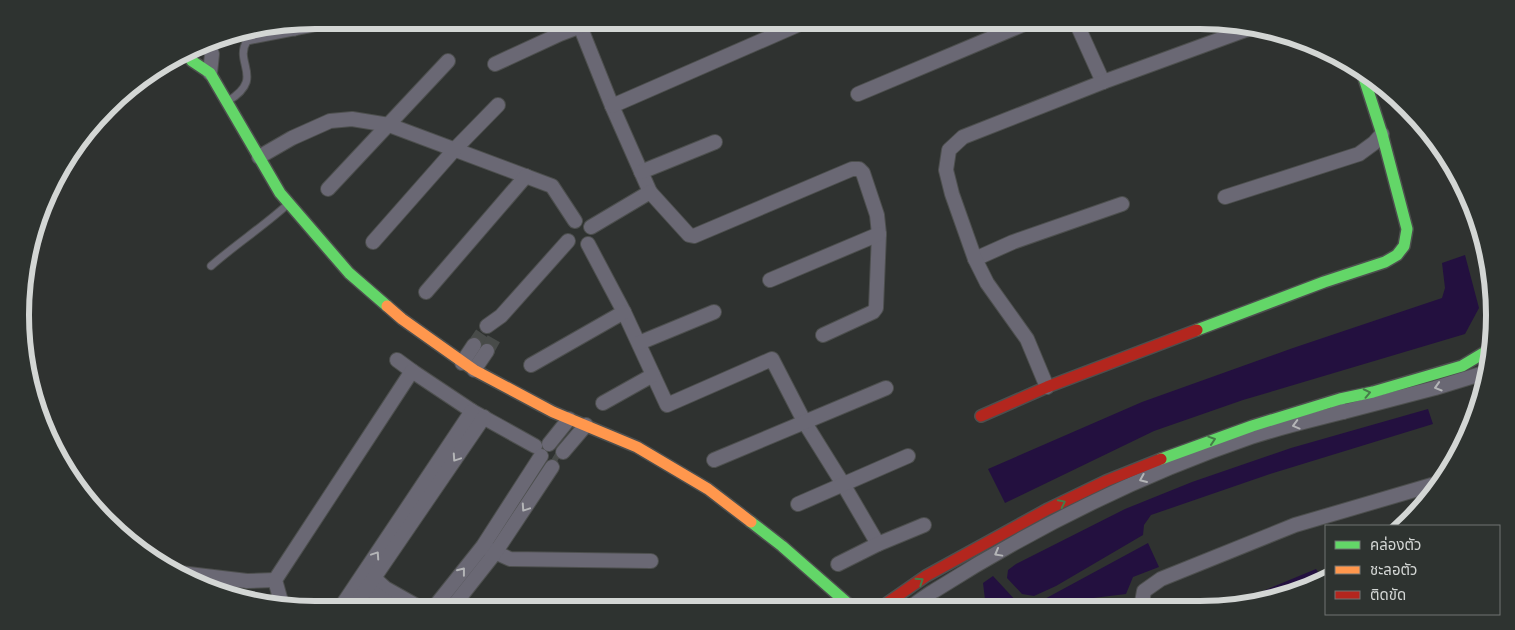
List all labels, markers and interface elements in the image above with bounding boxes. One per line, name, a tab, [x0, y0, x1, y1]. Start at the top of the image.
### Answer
one-way arrow	[1434, 382, 1442, 392]
one-way arrow	[1363, 388, 1372, 399]
one-way arrow	[1291, 419, 1300, 430]
one-way arrow	[1207, 435, 1215, 445]
one-way arrow	[453, 452, 462, 461]
one-way arrow	[1139, 473, 1148, 484]
one-way arrow	[1057, 498, 1066, 509]
one-way arrow	[522, 502, 531, 512]
legend	[1325, 525, 1500, 615]
text: คล่องตัว	[1370, 535, 1421, 553]
one-way arrow	[994, 547, 1003, 557]
one-way arrow	[369, 551, 379, 560]
text: ชะลอตัว	[1370, 560, 1417, 578]
one-way arrow	[457, 568, 465, 577]
one-way arrow	[914, 578, 924, 587]
text: ติดขัด	[1370, 585, 1406, 603]

